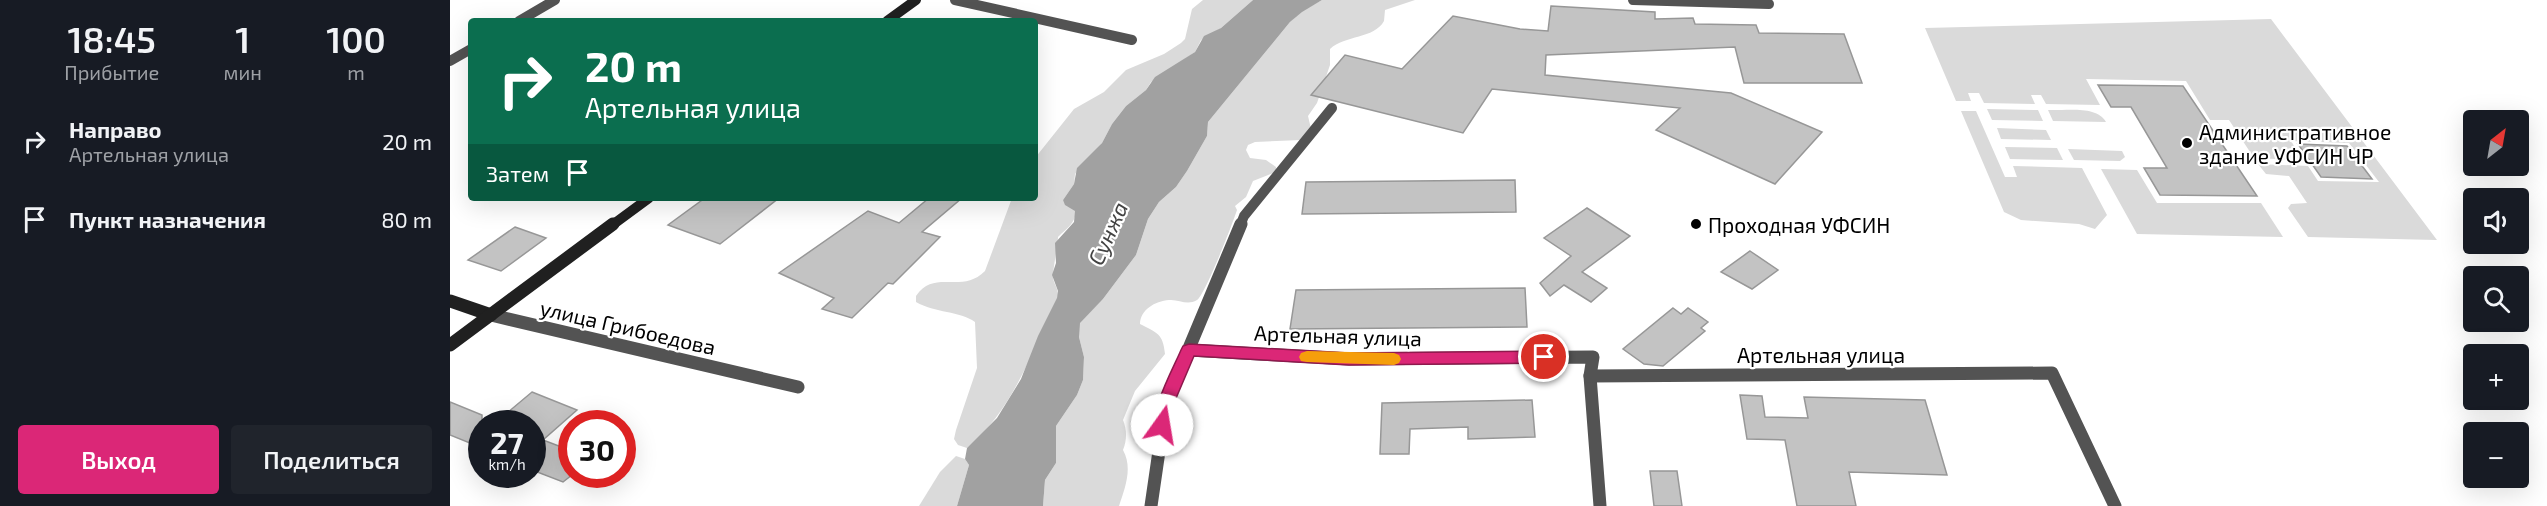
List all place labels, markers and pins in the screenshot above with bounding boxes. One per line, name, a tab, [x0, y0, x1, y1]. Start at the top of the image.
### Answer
place label: Административное здание УФСИН ЧР	[2199, 119, 2391, 168]
marker: Административное здание УФСИН ЧР	[2180, 136, 2194, 150]
place label: Проходная УФСИН	[1708, 212, 1890, 237]
marker: Проходная УФСИН	[1689, 217, 1703, 231]
pin	[1518, 331, 1569, 382]

